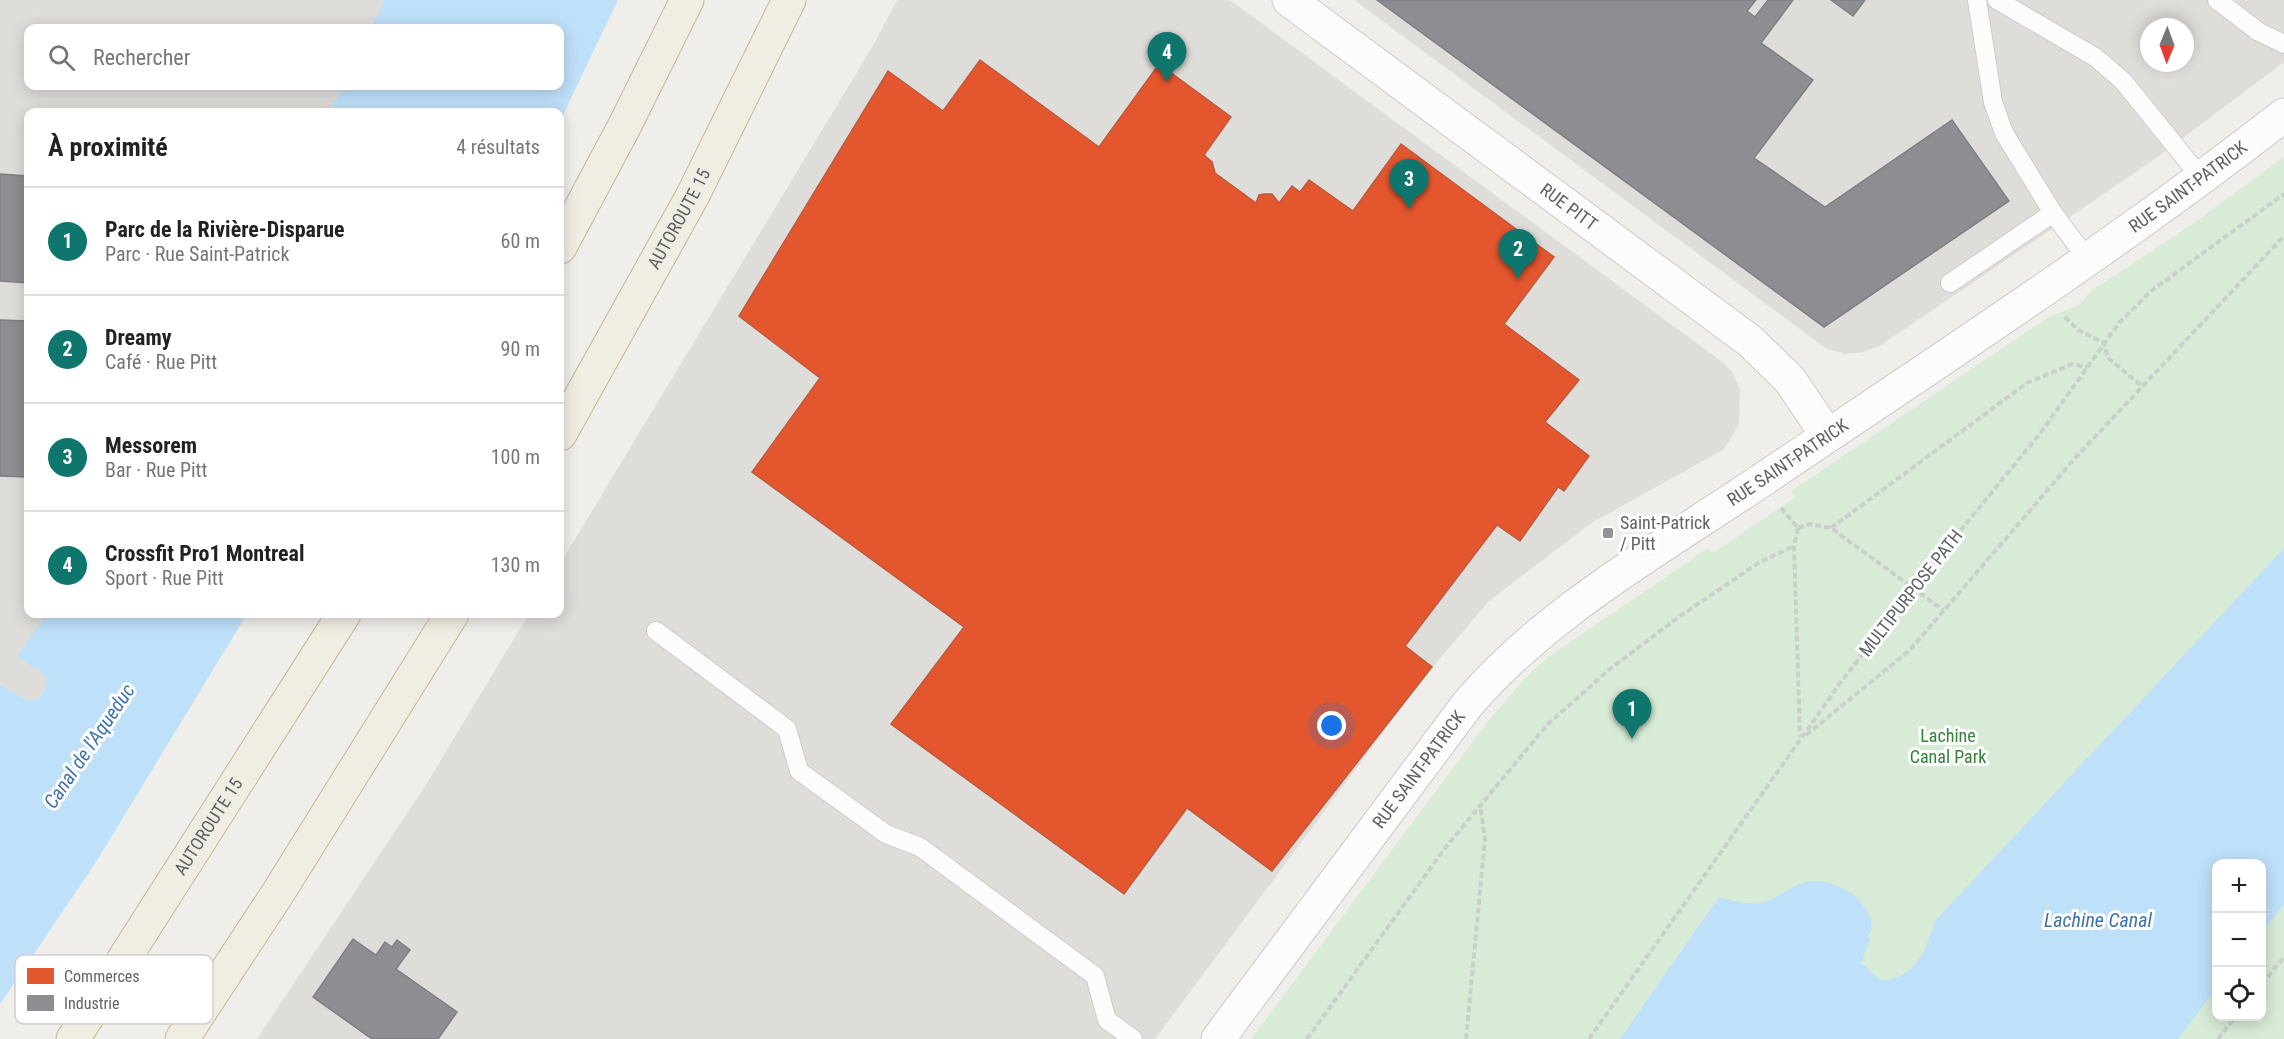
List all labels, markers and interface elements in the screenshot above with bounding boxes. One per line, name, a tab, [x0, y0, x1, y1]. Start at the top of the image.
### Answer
north arrow	[2140, 18, 2194, 72]
search box	[24, 24, 564, 90]
pin: 4	[1148, 32, 1186, 82]
icon: search	[45, 41, 78, 74]
text: Rechercher	[93, 45, 190, 70]
text: À proximité	[48, 132, 168, 162]
text: 4 résultats	[456, 135, 540, 159]
street label: RUE SAINT-PATRICK	[2125, 136, 2251, 237]
pin: 3	[1390, 160, 1428, 209]
street label: AUTOROUTE 15	[643, 165, 714, 272]
street label: RUE PITT	[1536, 179, 1602, 235]
text: Parc de la Rivière-Disparue	[105, 217, 345, 242]
text: 1	[62, 229, 73, 253]
text: 60 m	[501, 229, 540, 253]
pin: 2	[1498, 230, 1538, 279]
text: Parc · Rue Saint-Patrick	[105, 242, 290, 266]
text: Dreamy	[105, 325, 172, 350]
text: 2	[62, 337, 73, 361]
text: 90 m	[501, 337, 540, 361]
text: Café · Rue Pitt	[105, 350, 217, 374]
street label: RUE SAINT-PATRICK	[1723, 414, 1852, 510]
text: Messorem	[105, 433, 197, 458]
text: 3	[62, 445, 73, 469]
text: 100 m	[491, 445, 540, 469]
text: Bar · Rue Pitt	[105, 458, 207, 482]
place label: Saint-Patrick / Pitt	[1620, 512, 1710, 554]
street label: MULTIPURPOSE PATH	[1855, 525, 1967, 660]
marker: Saint-Patrick / Pitt	[1601, 526, 1615, 540]
text: Crossfit Pro1 Montreal	[105, 541, 304, 566]
text: 4	[62, 553, 73, 577]
text: 130 m	[491, 553, 540, 577]
text: Sport · Rue Pitt	[105, 566, 224, 590]
water label: Canal de l'Aqueduc	[38, 679, 140, 813]
pin: 1	[1612, 690, 1652, 739]
street label: RUE SAINT-PATRICK	[1368, 706, 1469, 832]
your location	[1317, 711, 1346, 740]
park label: Lachine Canal Park	[1910, 725, 1986, 767]
street label: AUTOROUTE 15	[169, 774, 247, 879]
map controls	[2212, 859, 2266, 1021]
button: +	[2212, 859, 2266, 913]
water label: Lachine Canal	[2044, 908, 2152, 932]
button: −	[2212, 913, 2266, 967]
legend	[15, 955, 213, 1024]
text: Commerces	[64, 967, 140, 986]
button: locate	[2212, 967, 2266, 1021]
text: Industrie	[64, 994, 120, 1013]

